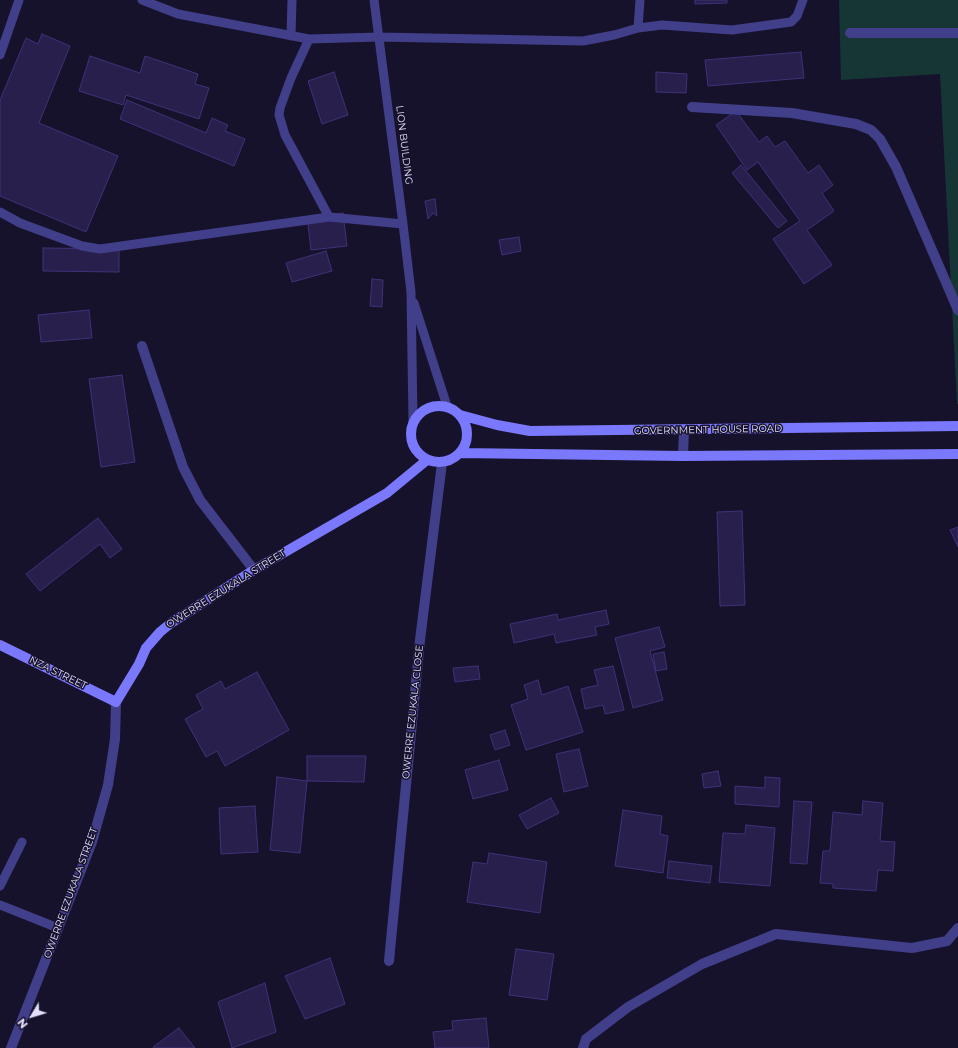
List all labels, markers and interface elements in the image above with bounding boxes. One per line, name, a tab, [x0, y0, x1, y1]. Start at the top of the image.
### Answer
street label: LION BUILDING	[393, 105, 415, 185]
street label: GOVERNMENT HOUSE ROAD	[634, 423, 782, 437]
street label: OWERRE EZUKALA STREET	[164, 547, 288, 631]
street label: OWERRE EZUKALA CLOSE	[400, 645, 426, 779]
street label: NZA STREET	[27, 654, 89, 692]
street label: OWERRE EZUKALA STREET	[42, 826, 100, 960]
north arrow	[12, 996, 52, 1036]
text: N	[14, 1016, 31, 1031]

